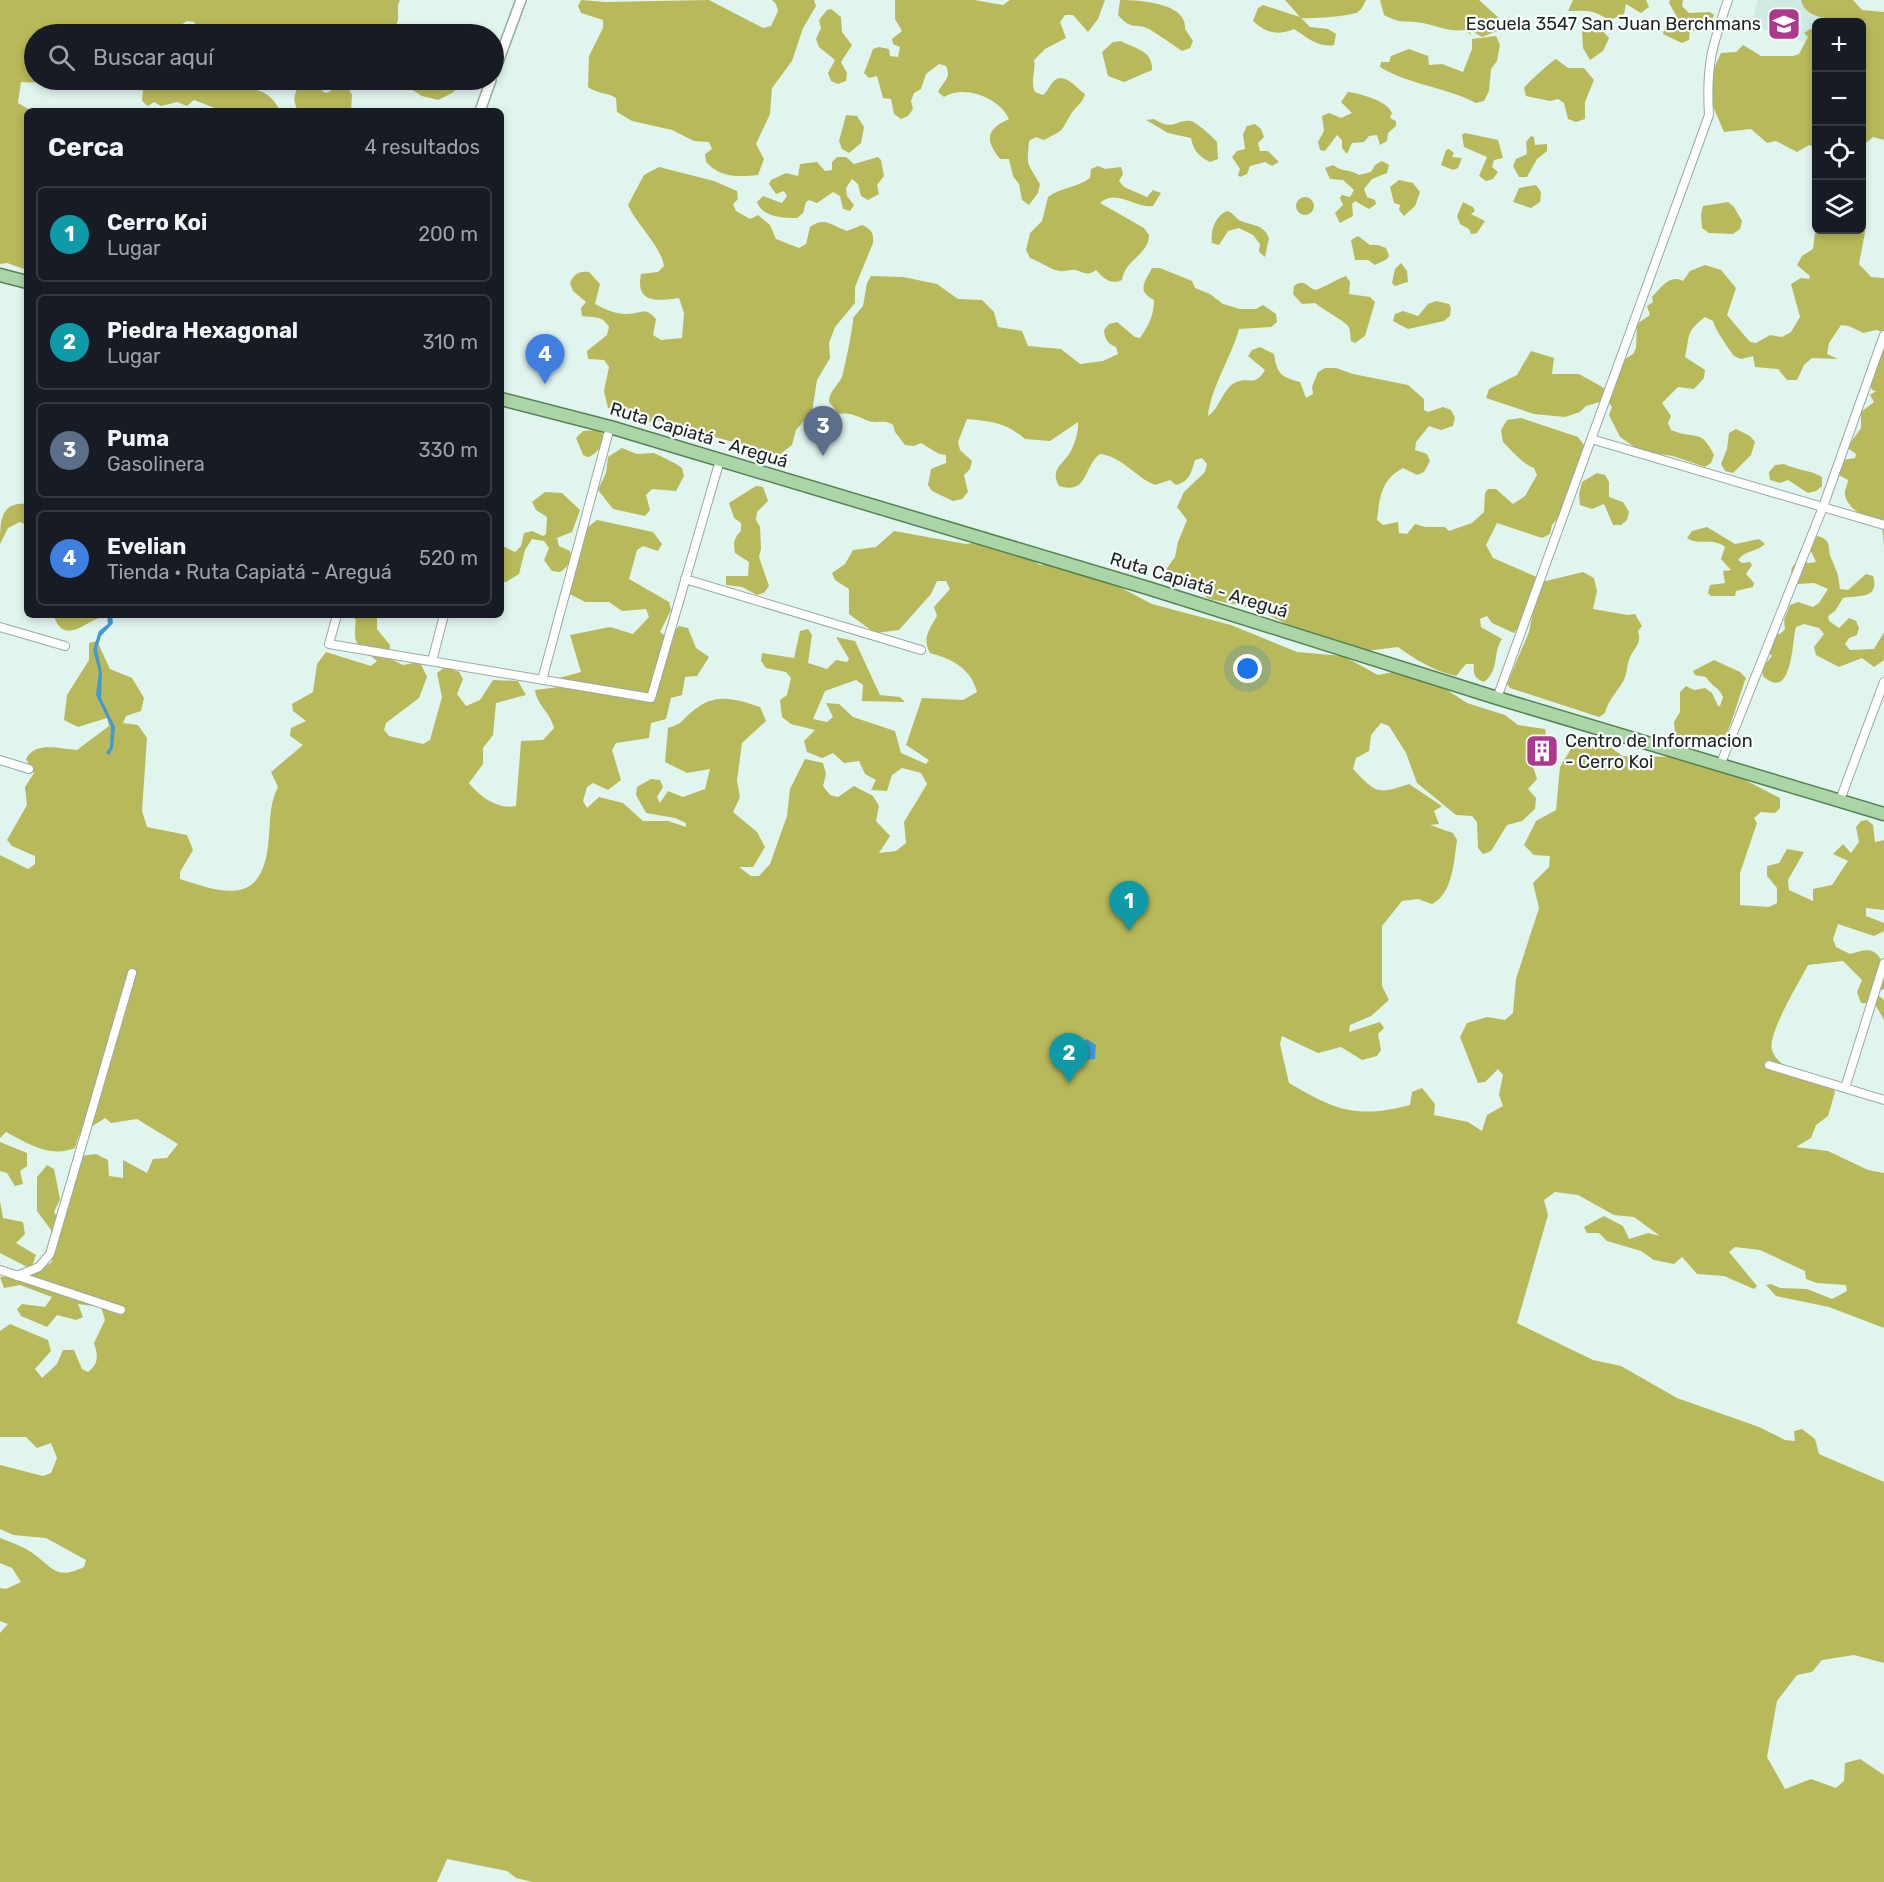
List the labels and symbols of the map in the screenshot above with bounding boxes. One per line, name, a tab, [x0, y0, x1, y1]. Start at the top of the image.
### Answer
school or university icon: Escuela 3547 San Juan Berchmans	[1766, 6, 1802, 42]
place label: Escuela 3547 San Juan Berchmans	[1466, 13, 1761, 35]
pin: 4	[526, 334, 564, 384]
street label: Ruta Capiatá - Areguá	[607, 397, 791, 473]
pin: 3	[804, 406, 842, 456]
street label: Ruta Capiatá - Areguá	[1107, 547, 1291, 623]
your location	[1233, 654, 1262, 683]
place label: Centro de Informacion - Cerro Koi	[1565, 730, 1753, 773]
building icon: Centro de Informacion - Cerro Koi	[1524, 733, 1560, 769]
pin: 1	[1110, 882, 1148, 931]
pin: 2	[1050, 1034, 1088, 1083]

